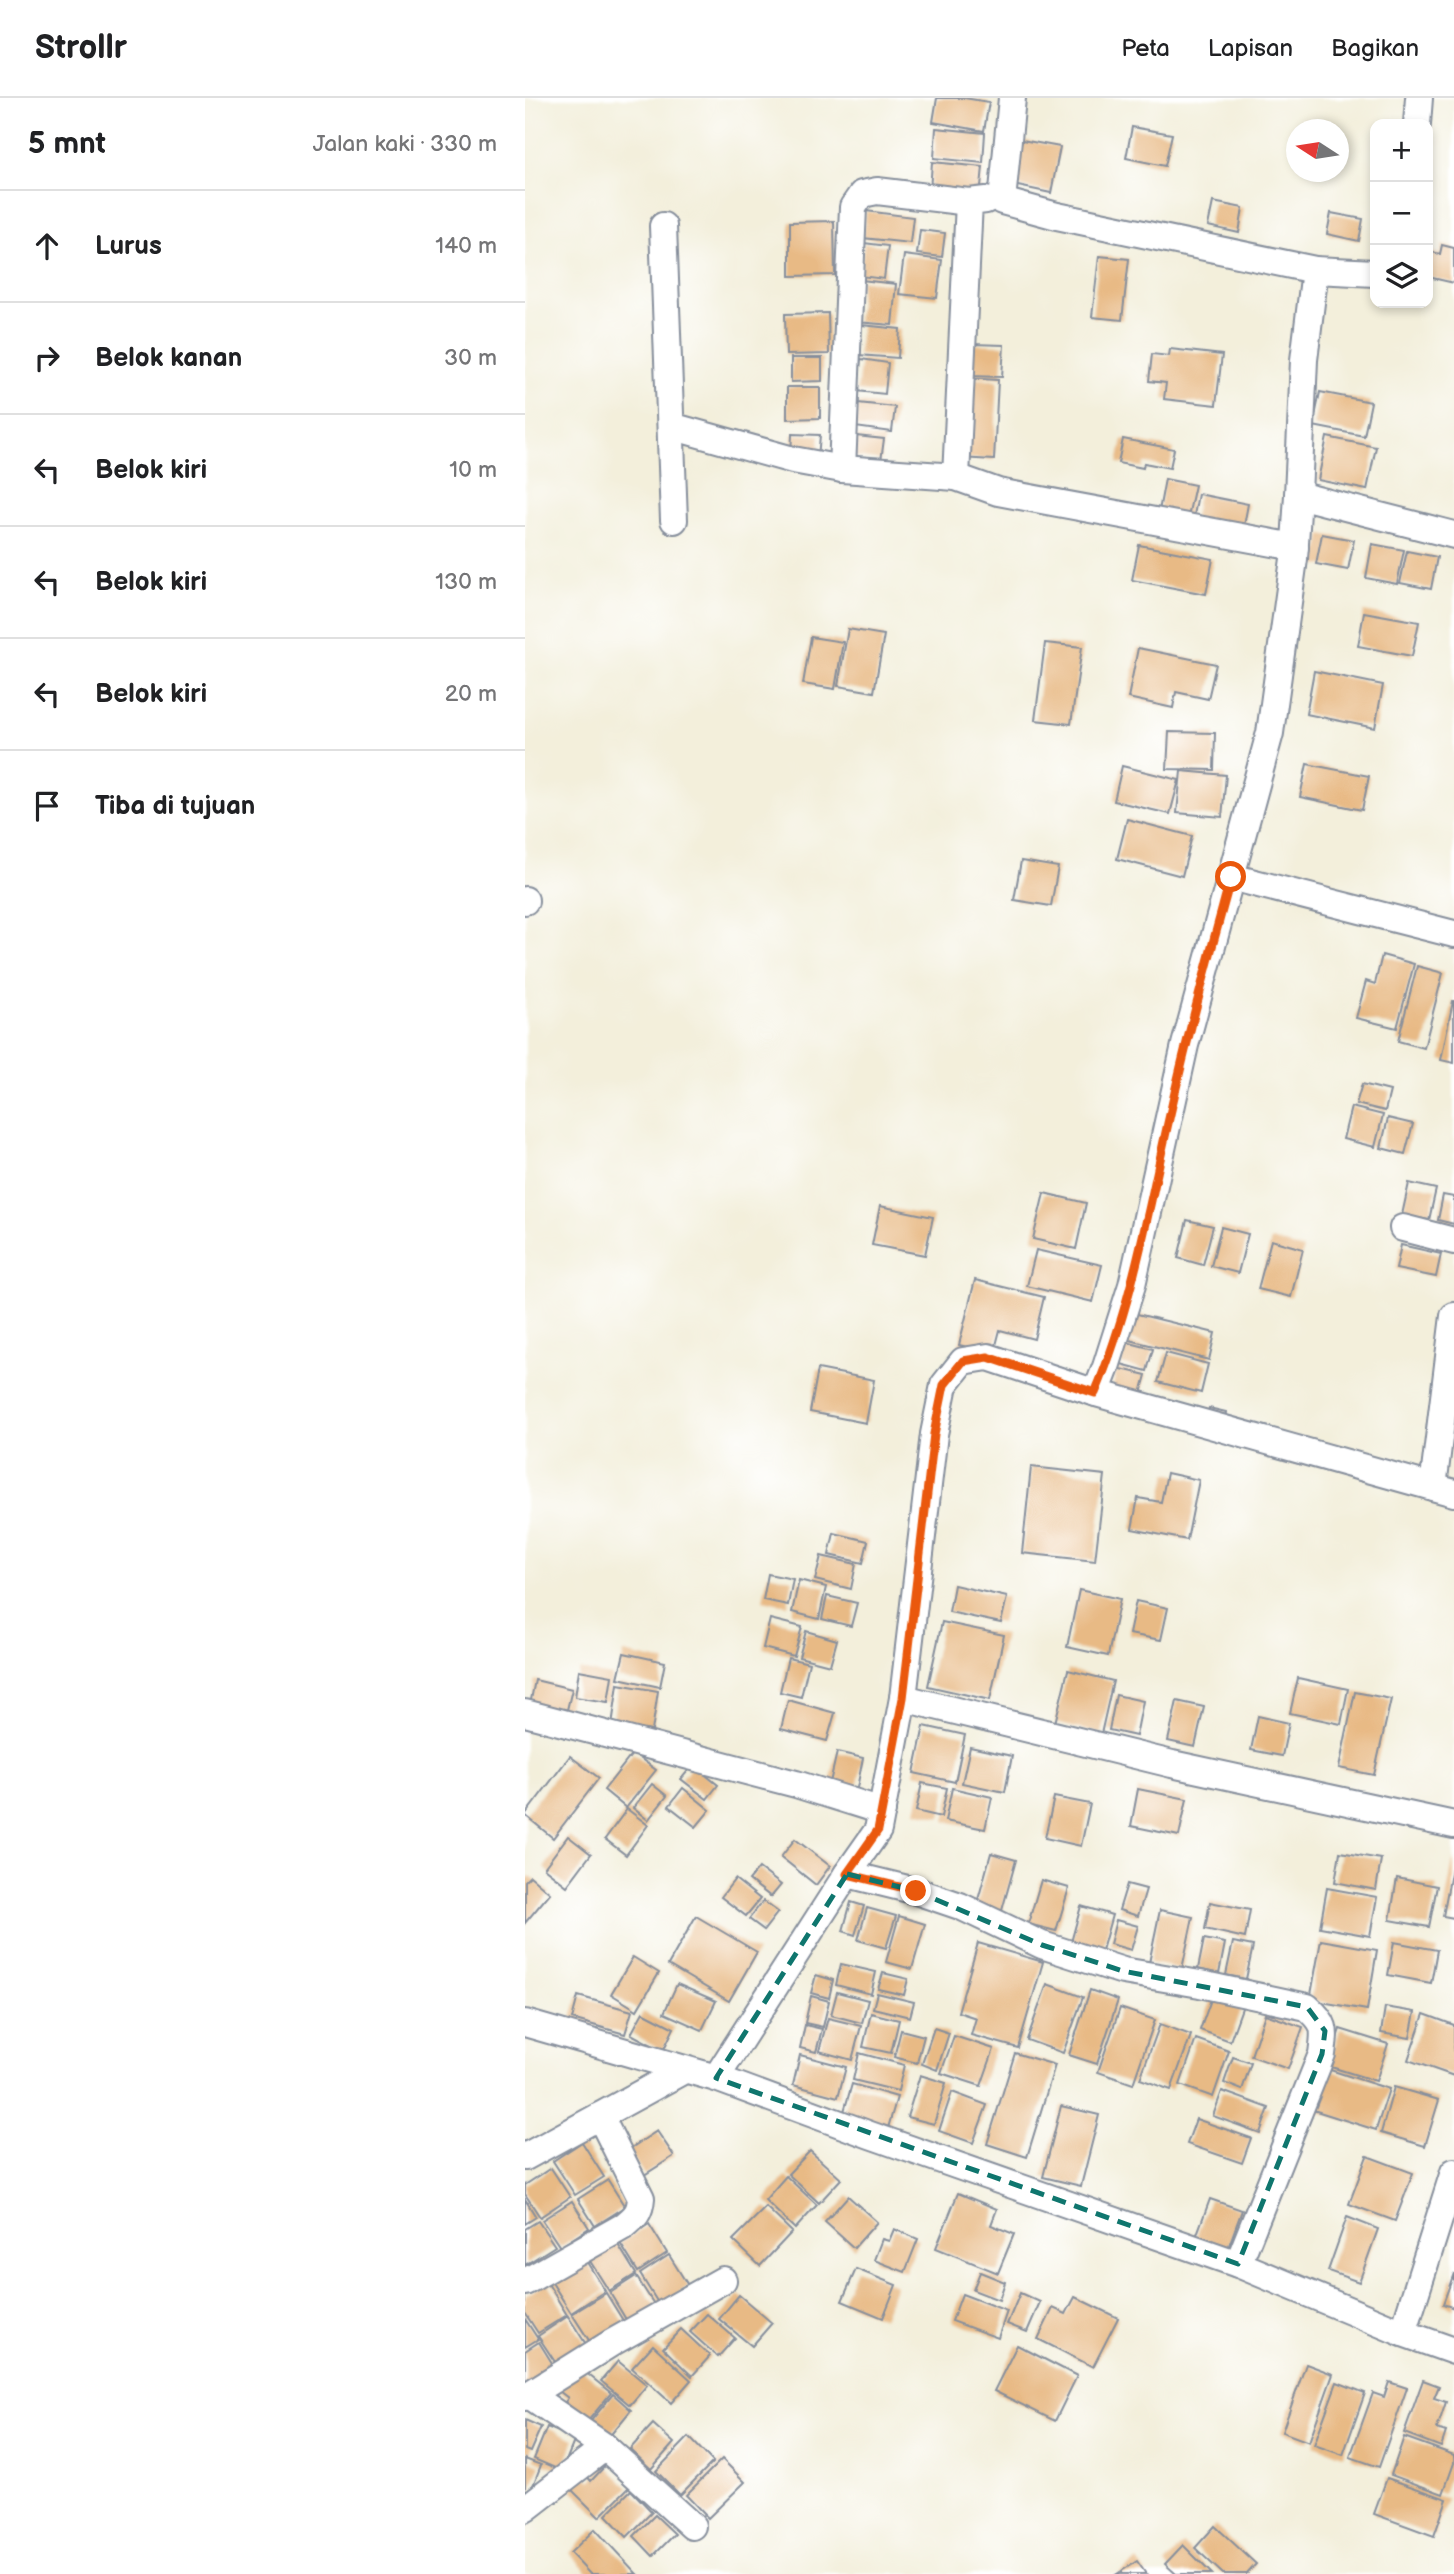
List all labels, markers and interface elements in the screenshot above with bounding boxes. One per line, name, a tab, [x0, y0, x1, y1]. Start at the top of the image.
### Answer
text: Strollr	[35, 28, 127, 68]
text: Peta	[1121, 34, 1170, 63]
text: Lapisan	[1208, 34, 1293, 63]
text: Bagikan	[1331, 34, 1419, 63]
north arrow	[1286, 119, 1349, 182]
map controls	[1370, 119, 1433, 308]
button: +	[1370, 119, 1433, 182]
text: 5 mnt	[28, 126, 106, 162]
text: Jalan kaki · 330 m	[313, 130, 497, 158]
button: −	[1370, 182, 1433, 245]
icon: ahead	[28, 227, 66, 265]
text: Lurus	[95, 231, 162, 262]
text: 140 m	[435, 232, 497, 260]
button: layers	[1370, 245, 1433, 308]
icon: right	[28, 339, 66, 377]
text: Belok kanan	[95, 343, 242, 374]
text: 30 m	[444, 344, 497, 372]
icon: left	[28, 451, 66, 489]
text: Belok kiri	[95, 455, 207, 486]
text: 10 m	[449, 456, 497, 484]
icon: left	[28, 563, 66, 601]
text: Belok kiri	[95, 567, 207, 598]
text: 130 m	[435, 568, 497, 596]
icon: left	[28, 675, 66, 713]
text: Belok kiri	[95, 679, 207, 710]
text: 20 m	[445, 680, 497, 708]
icon: arrive	[28, 787, 66, 825]
text: Tiba di tujuan	[95, 791, 255, 822]
route start	[1215, 861, 1246, 892]
route end	[900, 1875, 931, 1906]

